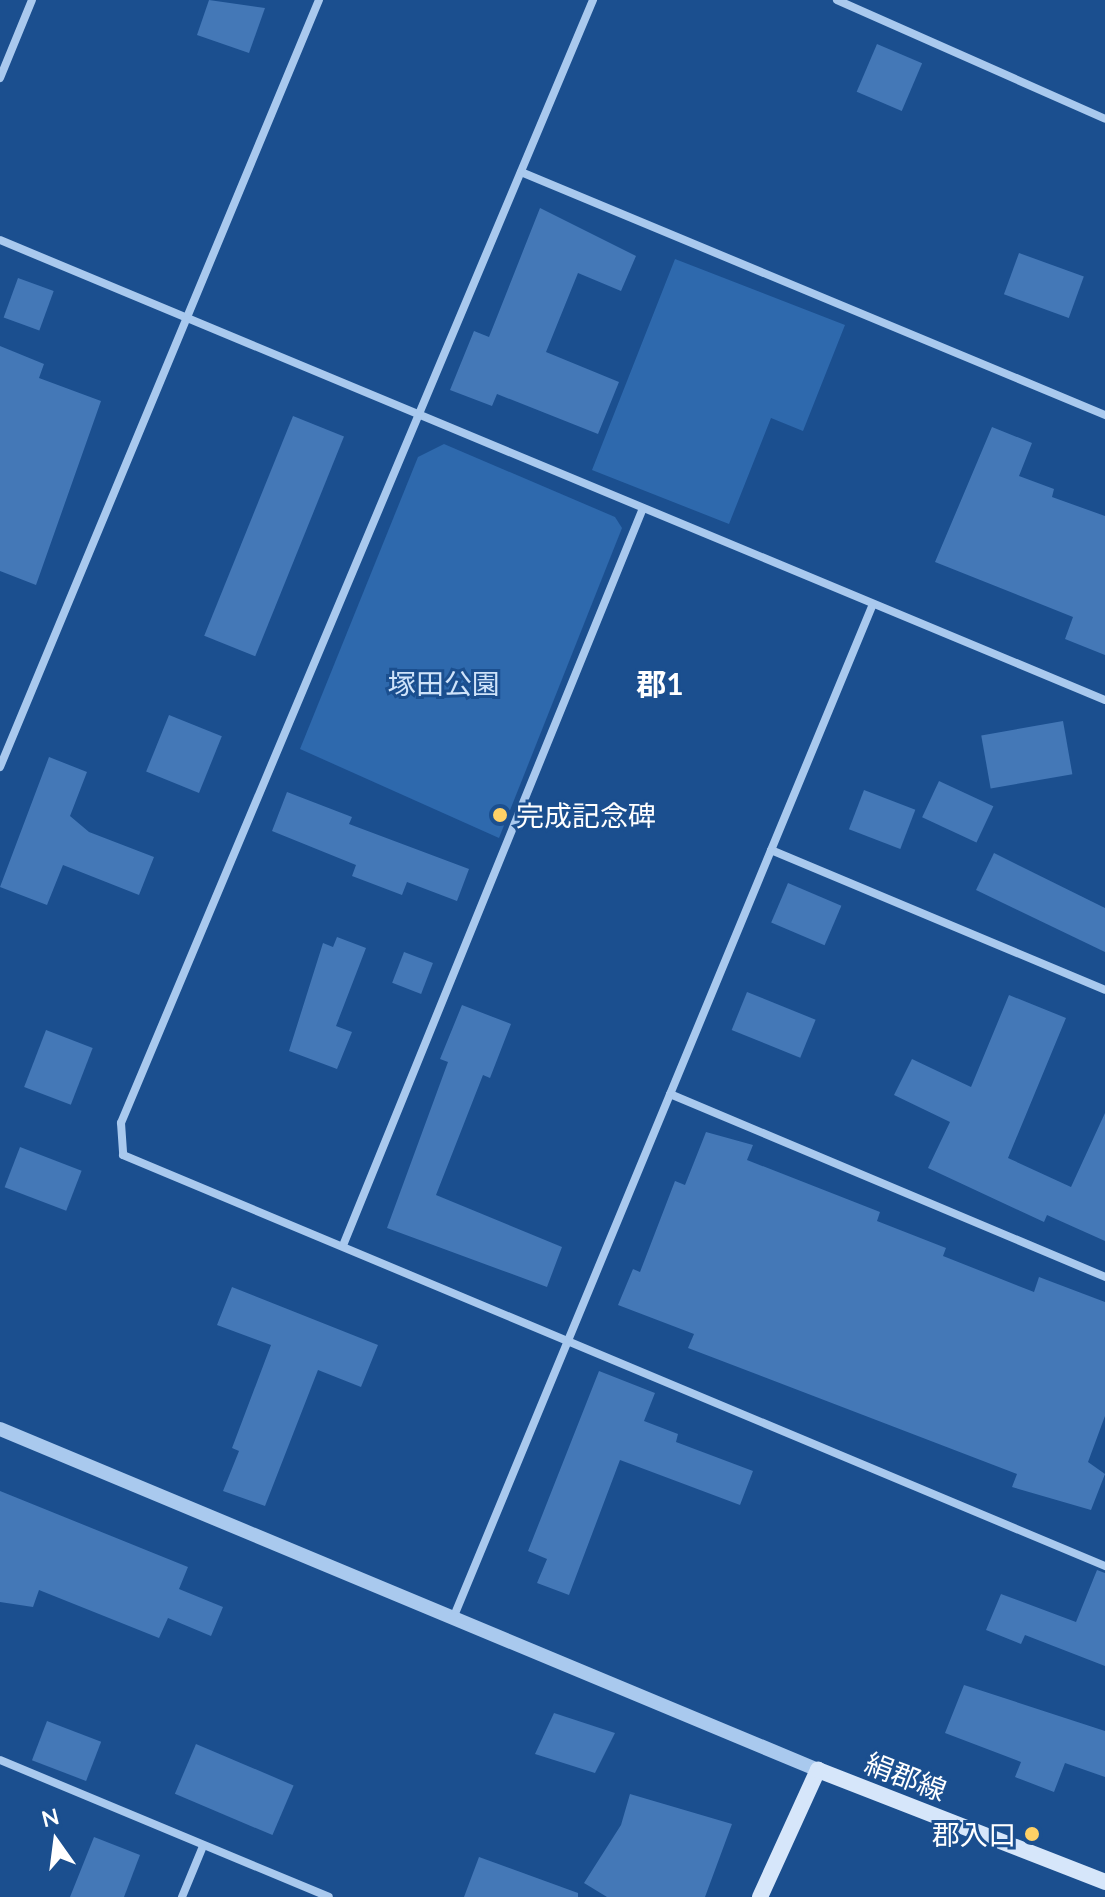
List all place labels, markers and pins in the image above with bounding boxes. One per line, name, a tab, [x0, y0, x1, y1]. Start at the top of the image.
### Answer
place label: 完成記念碑	[516, 798, 656, 832]
marker: 完成記念碑	[491, 806, 509, 824]
place label: 郡入口	[932, 1817, 1016, 1851]
marker: 郡入口	[1023, 1825, 1041, 1843]

